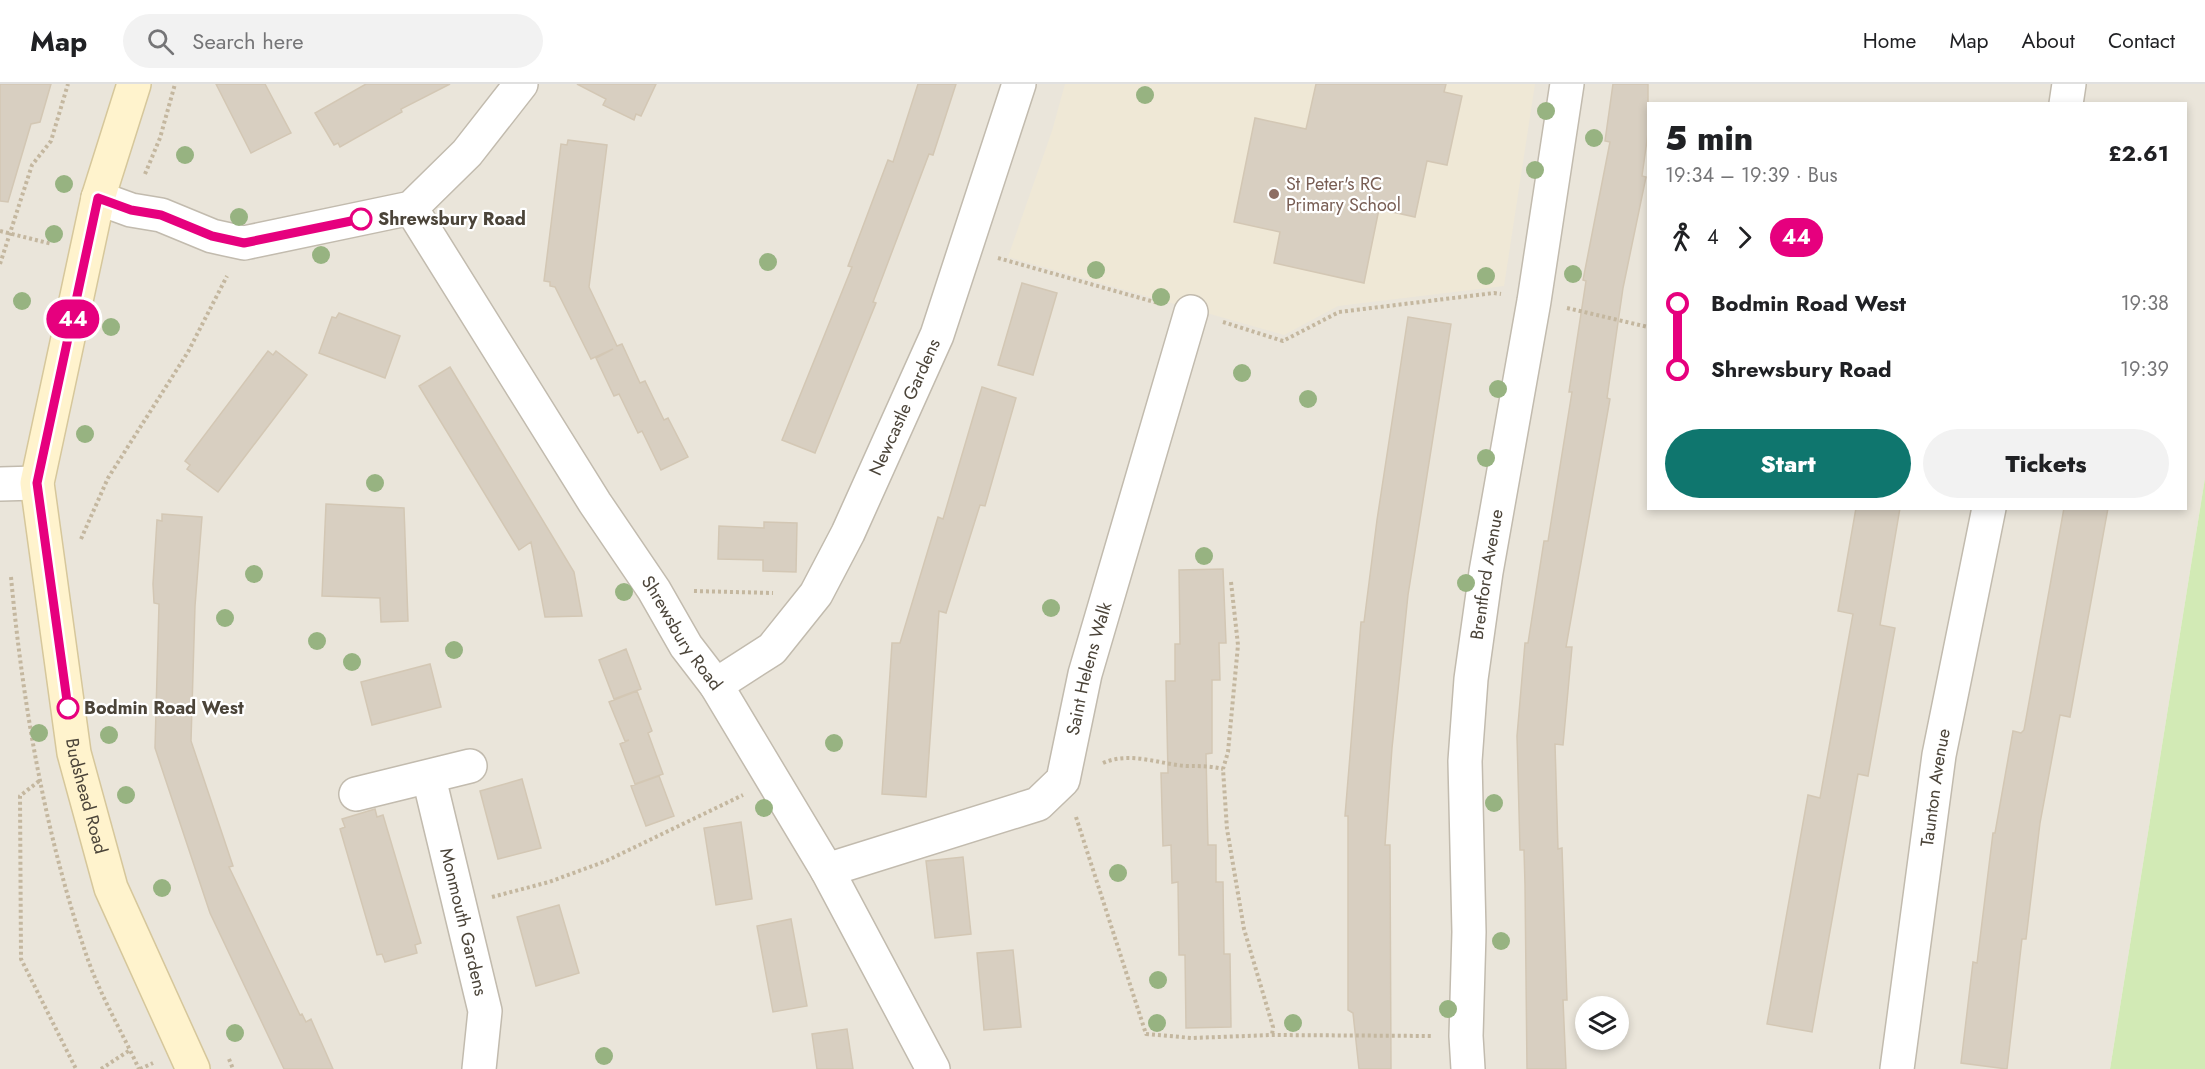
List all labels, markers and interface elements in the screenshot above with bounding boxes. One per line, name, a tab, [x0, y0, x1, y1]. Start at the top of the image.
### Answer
search box	[123, 14, 543, 68]
text: Map	[30, 21, 87, 62]
icon: search	[144, 25, 177, 58]
text: Search here	[192, 25, 304, 57]
text: Home	[1863, 26, 1916, 56]
text: Map	[1949, 26, 1989, 56]
text: About	[2022, 26, 2075, 56]
text: Contact	[2108, 26, 2175, 56]
text: 5 min	[1665, 115, 1753, 162]
text: £2.61	[2108, 137, 2169, 169]
text: 19:34 – 19:39 · Bus	[1665, 161, 1838, 190]
place label: St Peter's RC Primary School	[1286, 171, 1401, 218]
marker: St Peter's RC Primary School	[1267, 187, 1281, 201]
place label: Shrewsbury Road	[378, 206, 526, 232]
marker: Shrewsbury Road	[350, 208, 372, 230]
icon: walk	[1665, 221, 1698, 254]
icon: forward	[1728, 221, 1761, 254]
text: 44	[1782, 222, 1811, 252]
text: 4	[1707, 223, 1719, 252]
text: Bodmin Road West	[1711, 287, 1906, 319]
text: 19:38	[2121, 289, 2169, 318]
line badge: 44	[46, 300, 100, 338]
text: 44	[58, 304, 88, 334]
street label: Newcastle Gardens	[862, 334, 947, 480]
text: Shrewsbury Road	[1711, 353, 1892, 385]
text: 19:39	[2120, 355, 2169, 384]
button: Start	[1665, 429, 1911, 498]
button: Tickets	[1923, 429, 2169, 498]
street label: Brentford Avenue	[1464, 507, 1510, 642]
street label: Shrewsbury Road	[635, 570, 729, 696]
street label: Saint Helens Walk	[1060, 599, 1118, 738]
place label: Bodmin Road West	[84, 695, 244, 721]
marker: Bodmin Road West	[57, 697, 79, 719]
street label: Taunton Avenue	[1914, 726, 1957, 848]
street label: Budshead Road	[59, 736, 114, 857]
street label: Monmouth Gardens	[433, 845, 494, 999]
map controls	[1575, 996, 1629, 1050]
button: layers	[1575, 996, 1629, 1050]

